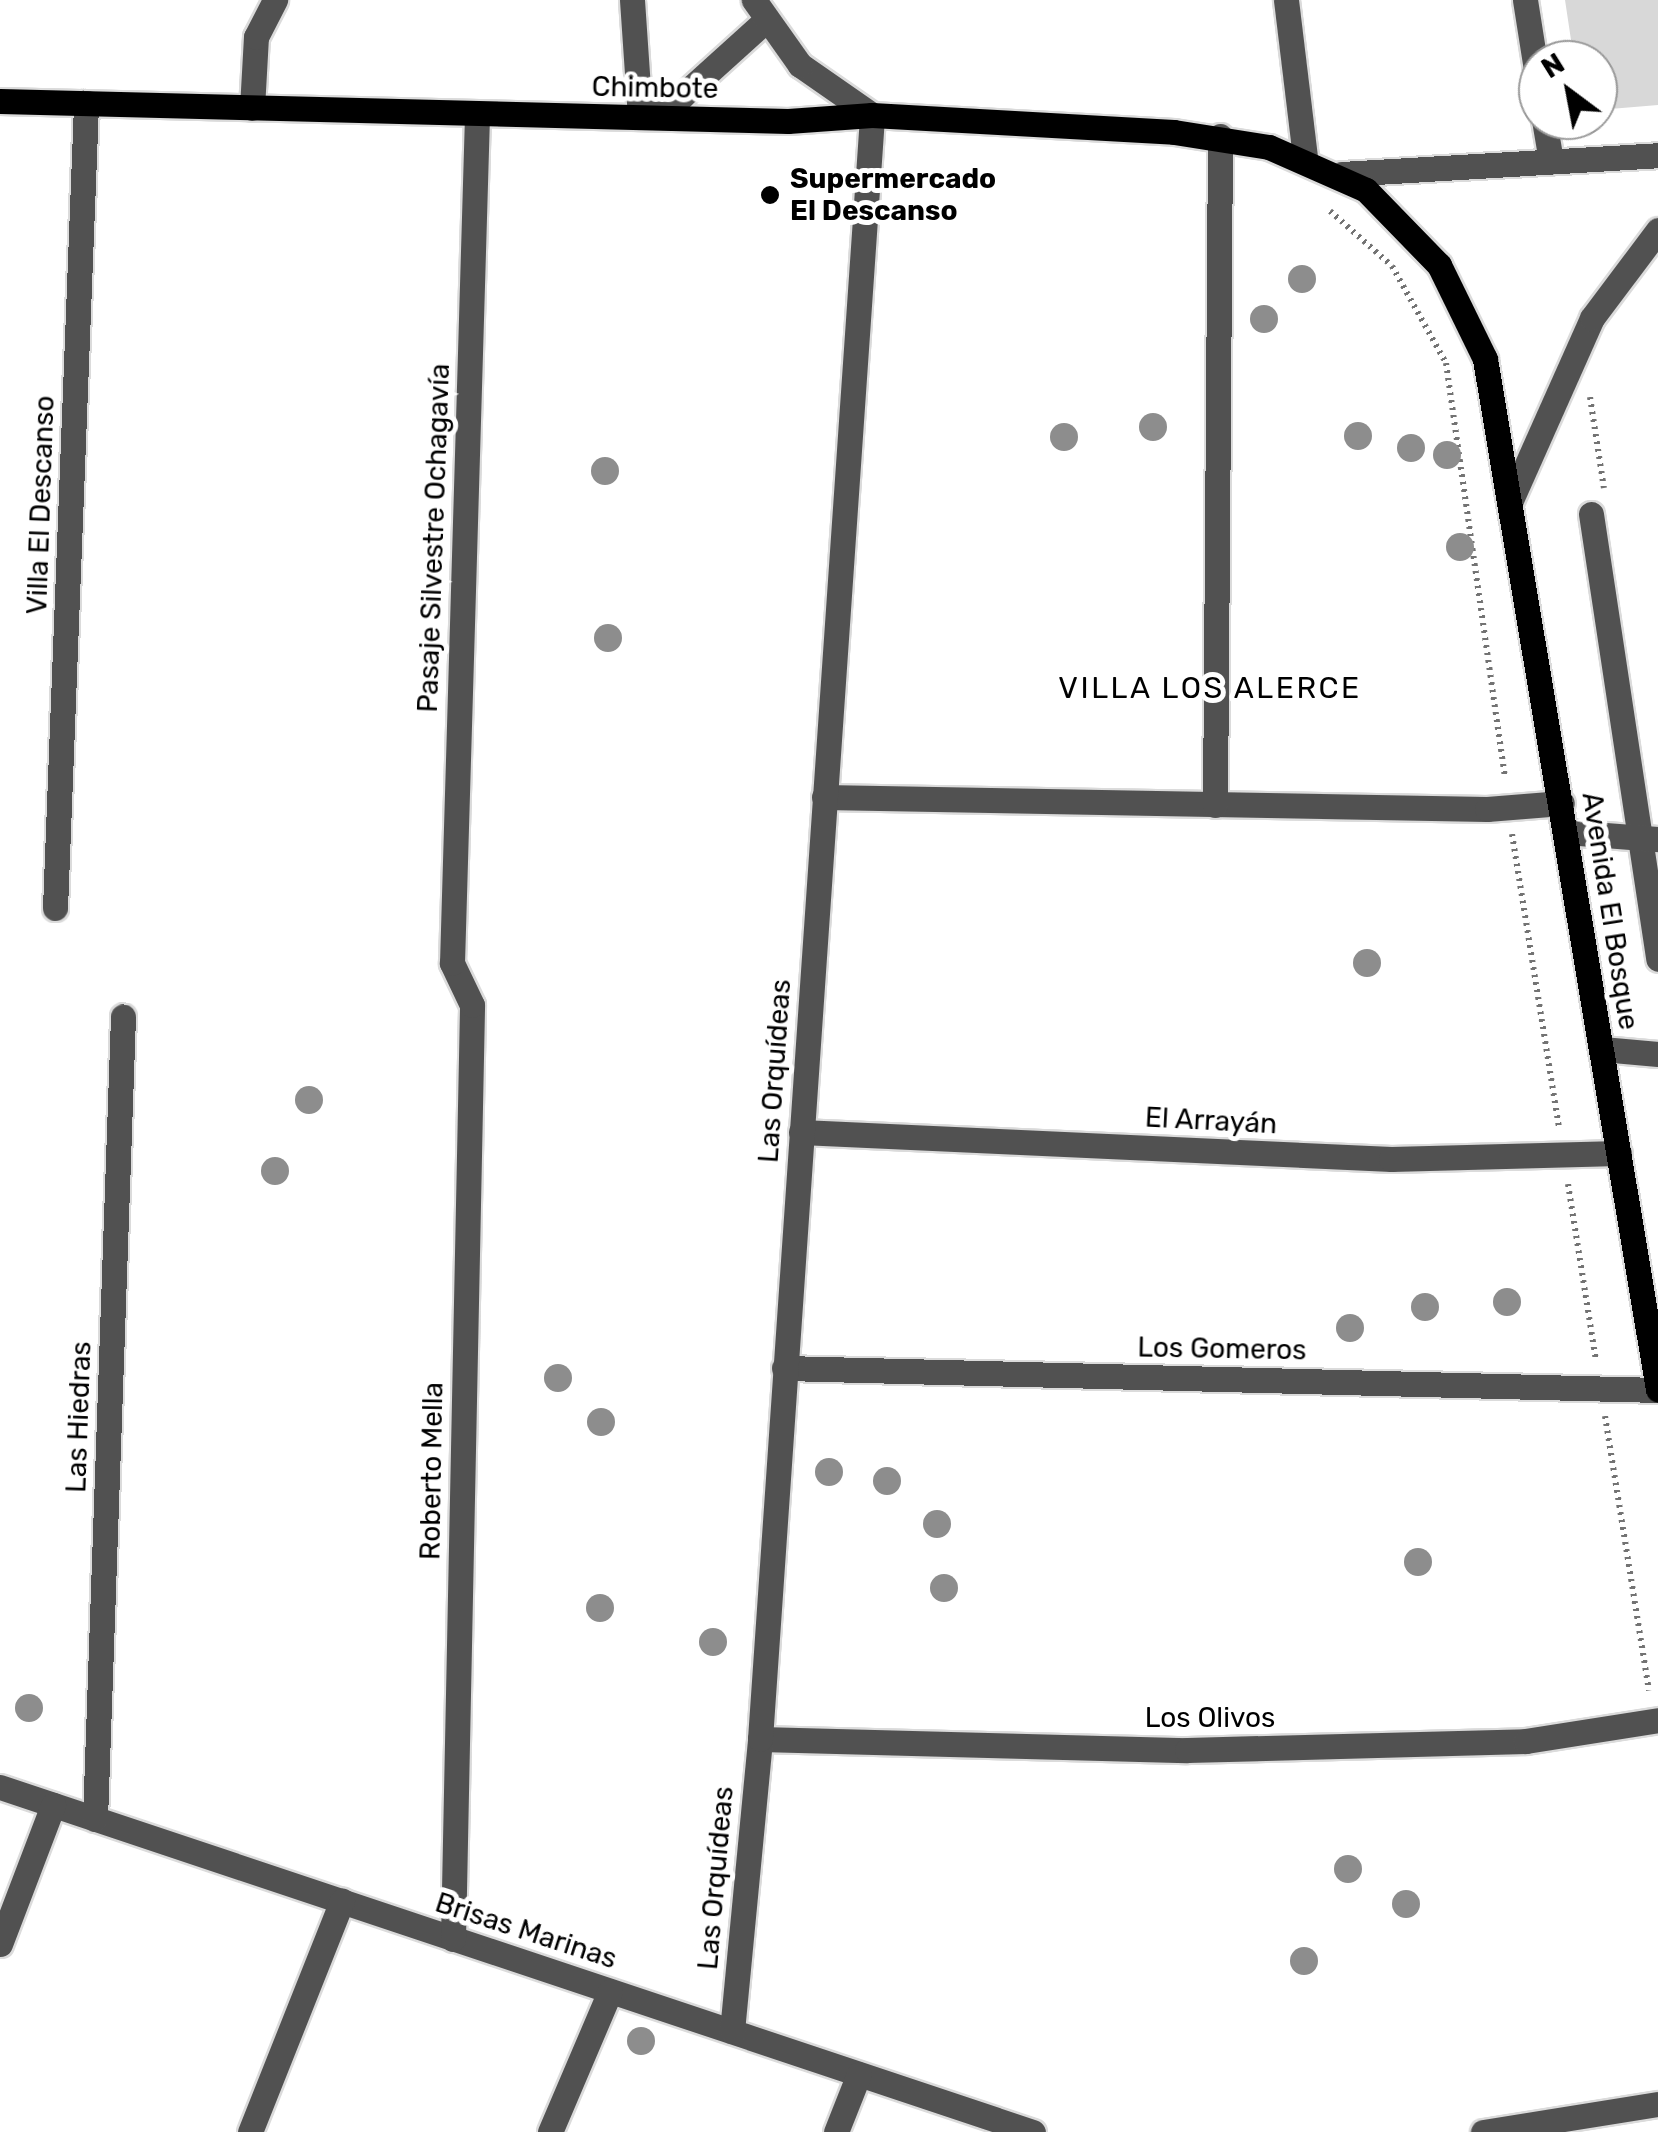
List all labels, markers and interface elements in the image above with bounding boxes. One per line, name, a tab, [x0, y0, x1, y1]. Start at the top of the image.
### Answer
north arrow	[1518, 40, 1618, 140]
text: N	[1536, 47, 1570, 85]
street label: Chimbote	[591, 70, 719, 106]
place label: Supermercado El Descanso	[790, 162, 996, 228]
marker: Supermercado El Descanso	[759, 184, 781, 206]
street label: Pasaje Silvestre Ochagavía	[411, 363, 457, 713]
street label: Villa El Descanso	[20, 395, 62, 615]
district label: VILLA LOS ALERCE	[1058, 670, 1362, 706]
street label: Avenida El Bosque	[1575, 790, 1645, 1032]
street label: Las Orquídeas	[752, 978, 798, 1164]
street label: El Arrayán	[1144, 1101, 1278, 1141]
street label: Los Gomeros	[1137, 1331, 1307, 1367]
street label: Las Hiedras	[60, 1341, 98, 1493]
street label: Roberto Mella	[414, 1382, 450, 1560]
street label: Los Olivos	[1145, 1701, 1275, 1735]
street label: Las Orquídeas	[691, 1785, 741, 1971]
street label: Brisas Marinas	[431, 1886, 621, 1976]

